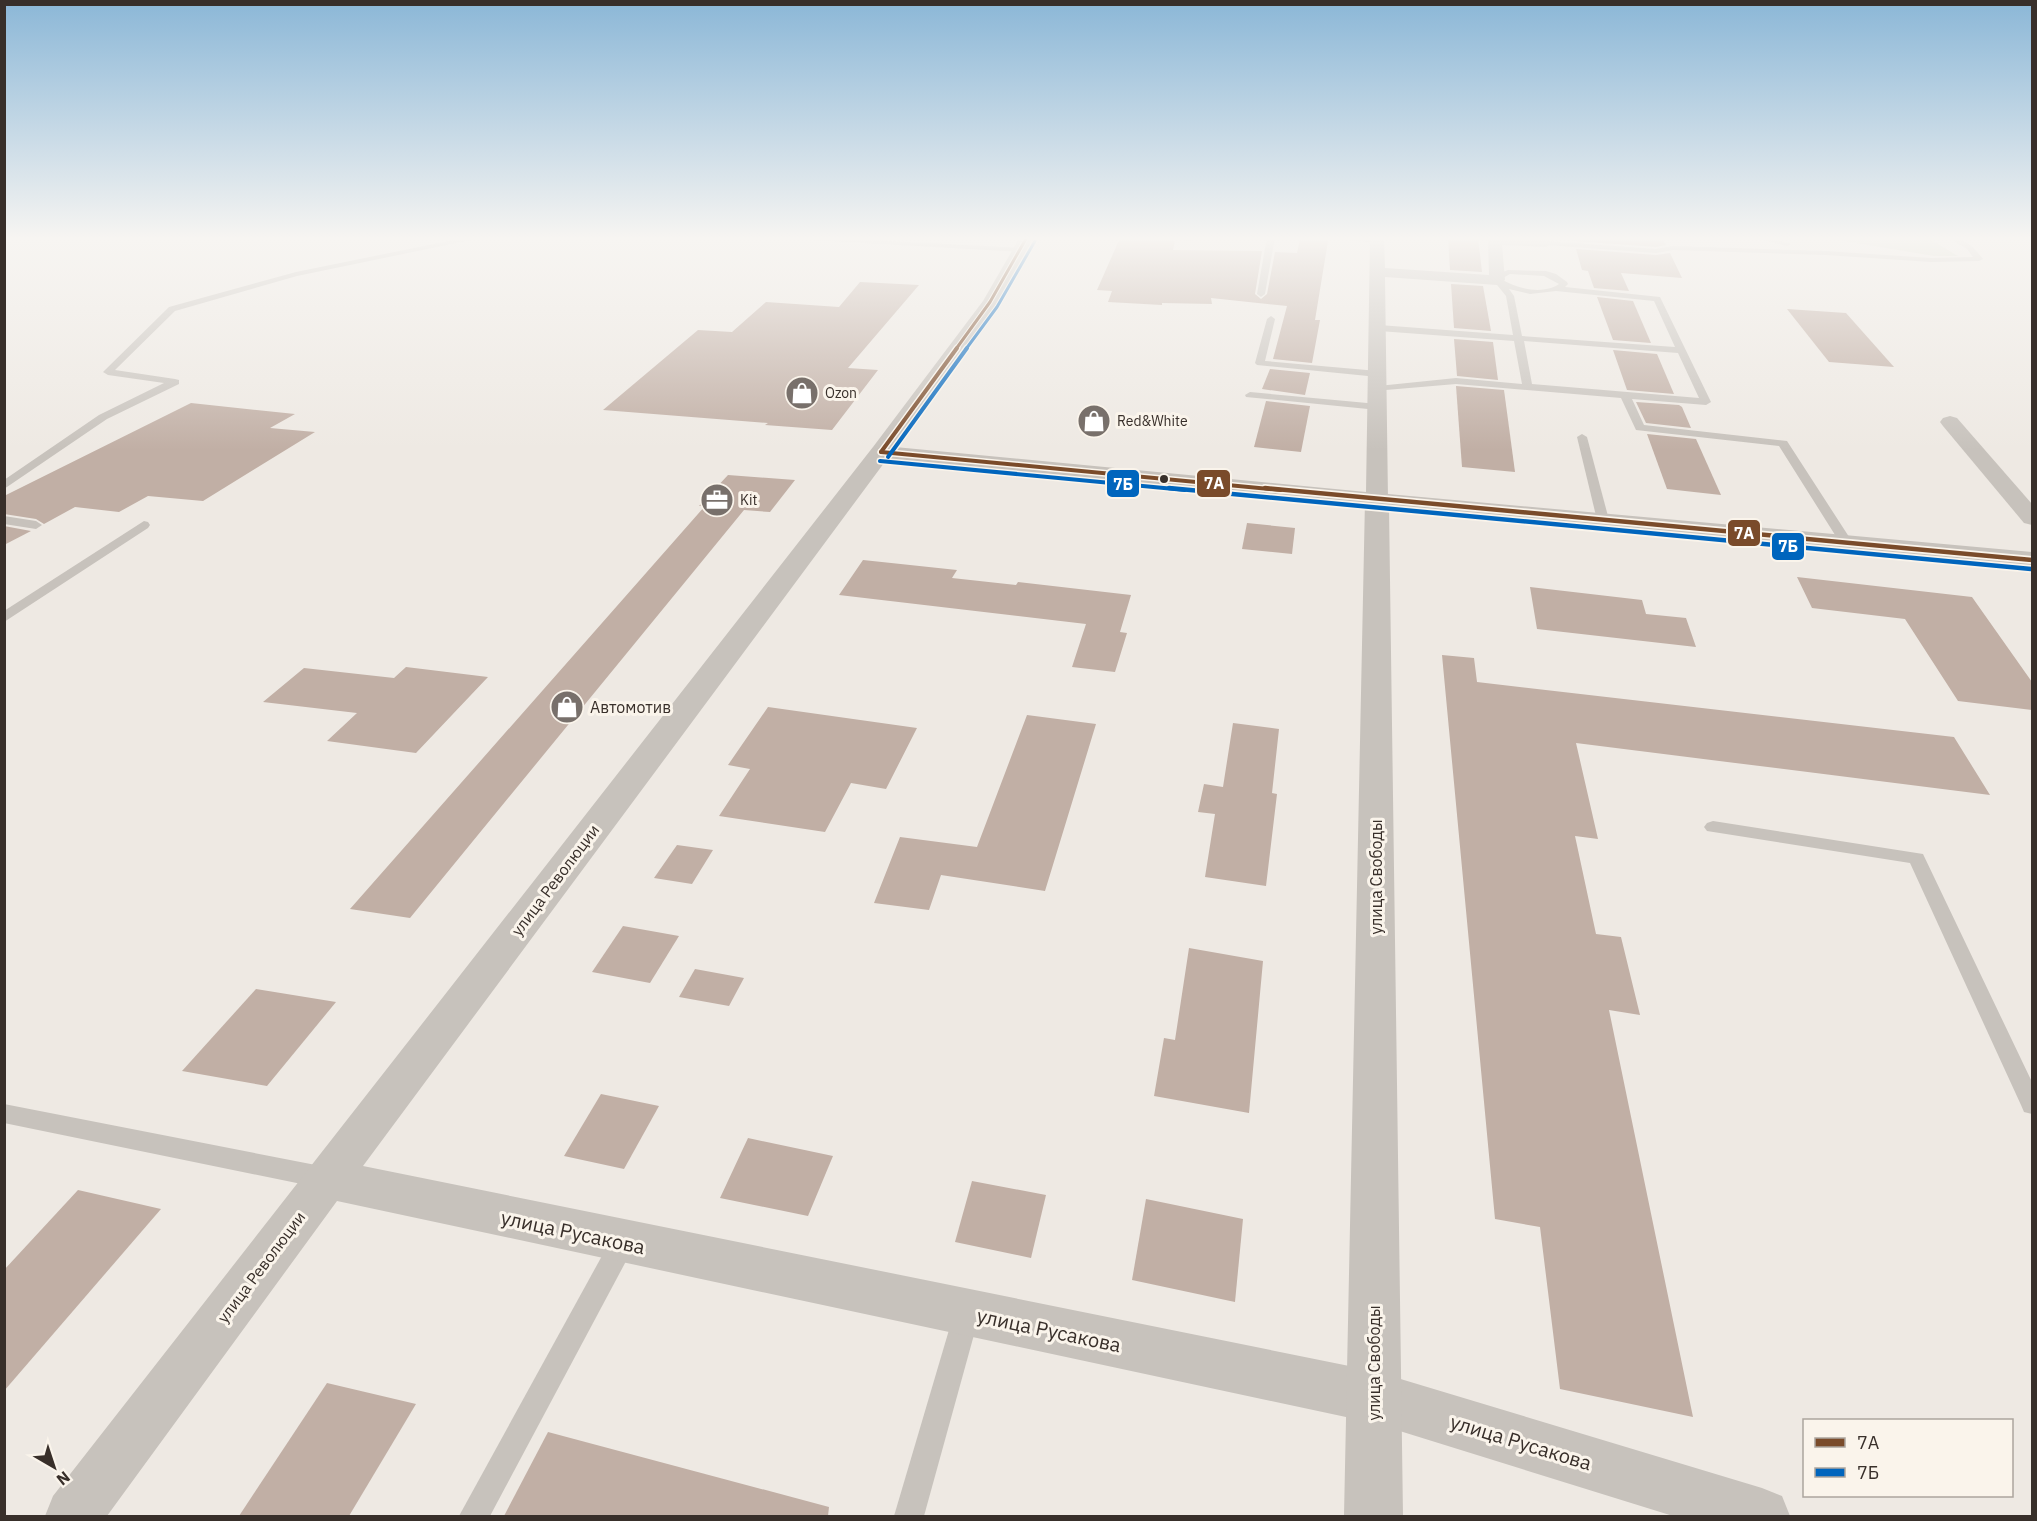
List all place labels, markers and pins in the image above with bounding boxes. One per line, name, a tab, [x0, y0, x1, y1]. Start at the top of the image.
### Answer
shop icon: Ozon	[784, 375, 820, 411]
place label: Ozon	[825, 384, 857, 402]
shop icon: Red&White	[1076, 403, 1112, 439]
place label: Red&White	[1117, 412, 1188, 430]
unlabelled marker	[1158, 473, 1170, 485]
office icon: Kit	[699, 482, 735, 518]
place label: Kit	[740, 491, 757, 509]
shop icon: Автомотив	[549, 689, 585, 725]
place label: Автомотив	[590, 697, 671, 717]

